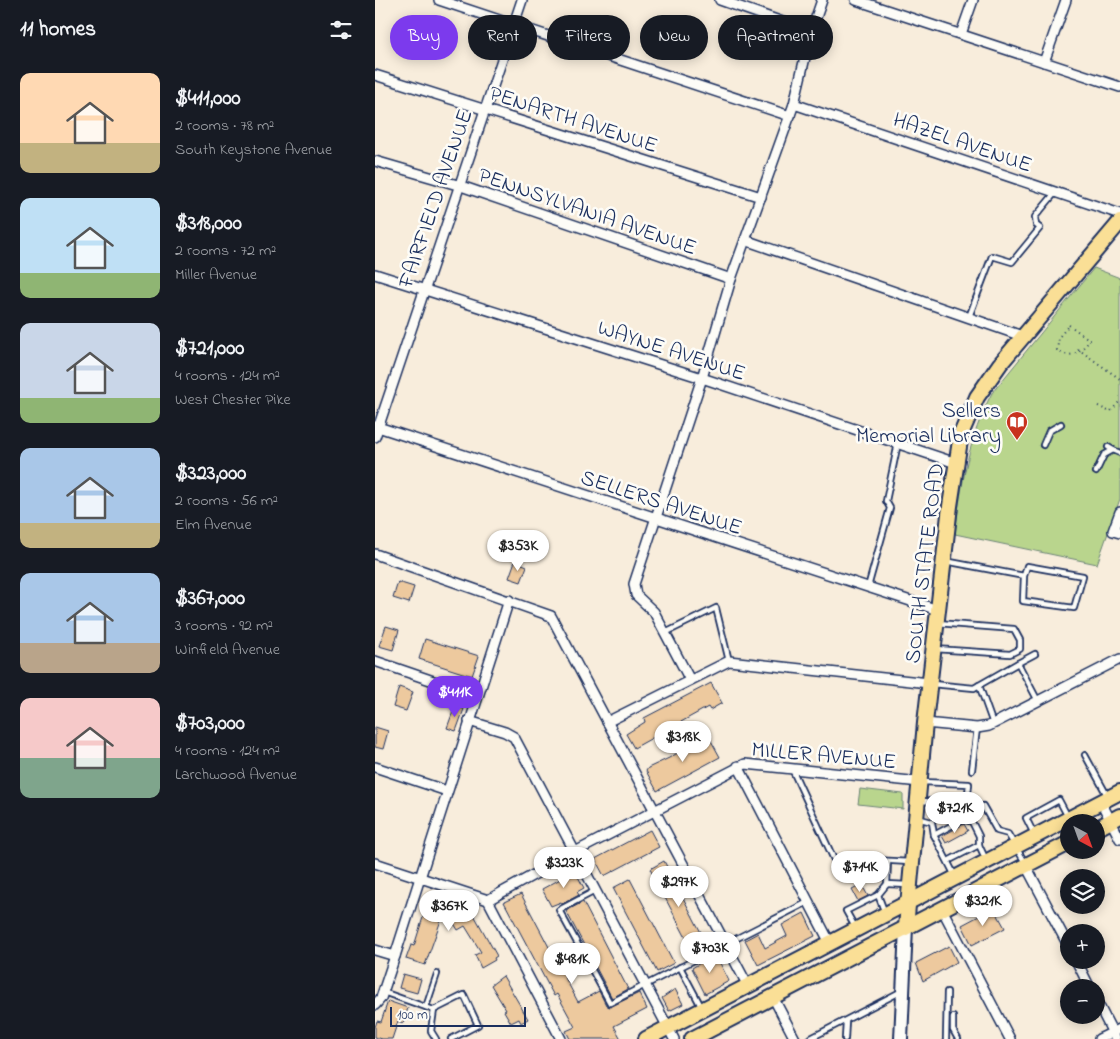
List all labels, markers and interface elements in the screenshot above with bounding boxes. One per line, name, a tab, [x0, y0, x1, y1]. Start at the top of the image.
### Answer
text: 11 homes	[20, 15, 96, 45]
chip: Buy	[390, 15, 458, 60]
chip: Rent	[468, 15, 537, 60]
chip: Filters	[547, 15, 630, 60]
chip: New	[640, 15, 708, 60]
chip: Apartment	[718, 15, 833, 60]
icon: filters	[327, 16, 355, 44]
street label: PENARTH AVENUE	[485, 79, 661, 163]
text: $411,000	[175, 84, 241, 114]
icon: home	[60, 93, 120, 153]
street label: FAIRFIELD AVENUE	[391, 105, 482, 294]
street label: HAZEL AVENUE	[888, 105, 1036, 183]
text: 2 rooms · 78 m²	[175, 114, 274, 138]
text: South Keystone Avenue	[175, 138, 332, 162]
street label: PENNSYLVANIA AVENUE	[474, 160, 701, 265]
text: $318,000	[175, 209, 242, 239]
icon: home	[60, 218, 120, 278]
text: 2 rooms · 72 m²	[175, 239, 276, 263]
text: Miller Avenue	[175, 263, 257, 287]
street label: WAYNE AVENUE	[593, 313, 749, 391]
text: $721,000	[175, 334, 244, 364]
icon: home	[60, 343, 120, 403]
text: 4 rooms · 124 m²	[175, 364, 280, 388]
text: West Chester Pike	[175, 388, 291, 412]
place label: Sellers Memorial Library	[856, 396, 1001, 454]
library icon: Sellers Memorial Library	[1005, 410, 1029, 441]
text: $323,000	[175, 459, 246, 489]
street label: SOUTH STATE ROAD	[898, 461, 954, 665]
street label: SELLERS AVENUE	[576, 463, 746, 545]
icon: home	[60, 468, 120, 528]
text: 2 rooms · 56 m²	[175, 489, 278, 513]
text: Elm Avenue	[175, 513, 252, 537]
pin: $353K	[483, 530, 553, 572]
text: $353K	[498, 534, 538, 558]
text: $367,000	[175, 584, 245, 614]
icon: home	[60, 593, 120, 653]
text: 3 rooms · 92 m²	[175, 614, 273, 638]
text: Winfield Avenue	[175, 638, 280, 662]
pin: $411K	[420, 676, 490, 718]
text: $411K	[438, 680, 472, 704]
text: $703,000	[175, 709, 245, 739]
icon: home	[60, 718, 120, 778]
pin: $318K	[648, 720, 718, 763]
text: $318K	[665, 725, 701, 749]
street label: MILLER AVENUE	[750, 735, 897, 779]
text: 4 rooms · 124 m²	[175, 739, 280, 763]
text: Larchwood Avenue	[175, 763, 297, 787]
pin: $721K	[920, 792, 990, 834]
text: $721K	[936, 796, 974, 820]
north arrow	[1060, 814, 1105, 859]
map controls	[1060, 814, 1105, 1024]
pin: $323K	[529, 846, 599, 889]
pin: $714K	[825, 850, 895, 893]
text: $323K	[545, 851, 583, 875]
text: $714K	[842, 855, 878, 879]
pin: $297K	[644, 866, 714, 908]
button: layers	[1060, 869, 1105, 914]
text: $297K	[661, 870, 697, 894]
pin: $321K	[948, 884, 1018, 927]
text: $321K	[964, 889, 1002, 913]
pin: $367K	[414, 890, 484, 932]
text: $367K	[430, 894, 468, 918]
button: +	[1060, 924, 1105, 969]
pin: $703K	[675, 932, 745, 974]
text: $703K	[691, 936, 729, 960]
pin: $481K	[537, 942, 607, 985]
text: $481K	[554, 947, 590, 971]
button: −	[1060, 979, 1105, 1024]
scale bar	[390, 1004, 526, 1027]
text: 100 m	[397, 1005, 428, 1026]

